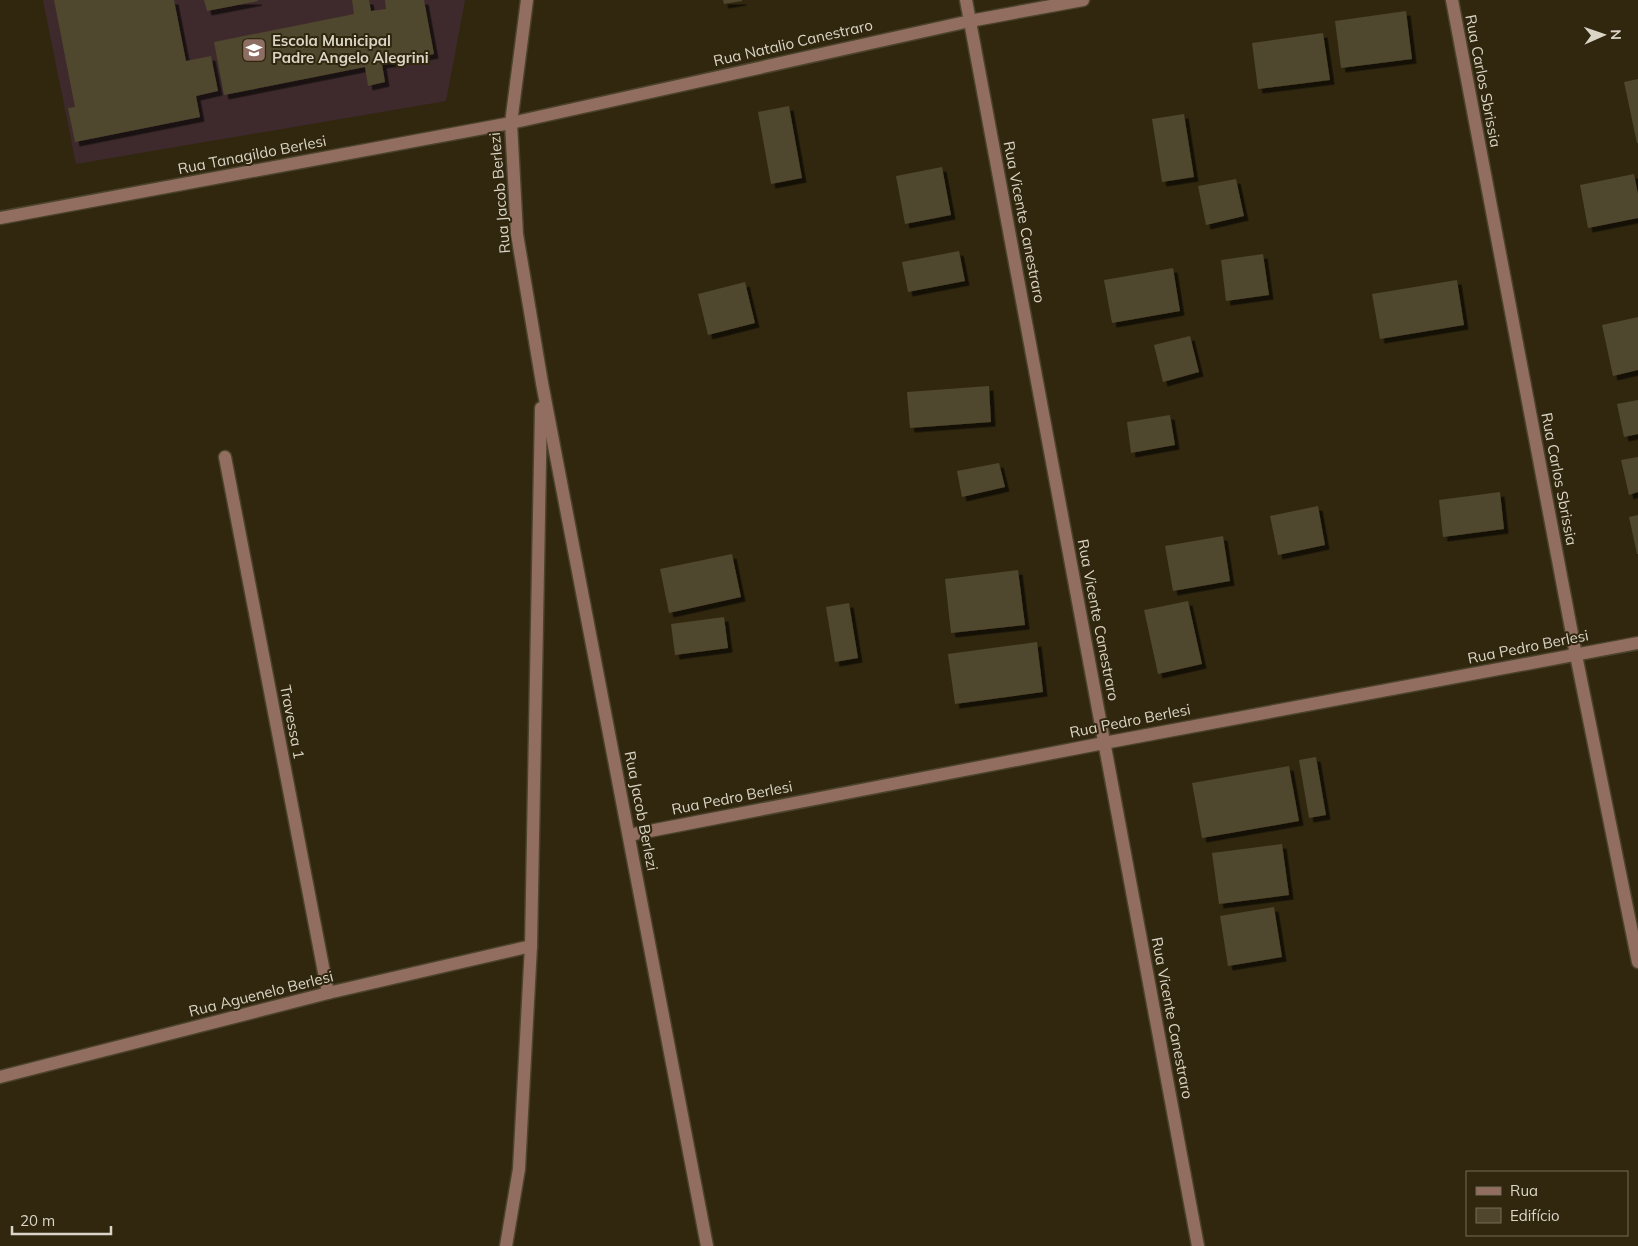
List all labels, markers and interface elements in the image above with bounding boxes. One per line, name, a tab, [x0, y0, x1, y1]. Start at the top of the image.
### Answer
north arrow	[1578, 10, 1628, 60]
street label: Rua Carlos Sbrissia	[1461, 13, 1506, 149]
street label: Rua Natalio Canestraro	[711, 15, 874, 70]
text: N	[1607, 29, 1625, 40]
place label: Escola Municipal Padre Angelo Alegrini	[272, 31, 429, 67]
school or university icon: Escola Municipal Padre Angelo Alegrini	[241, 37, 267, 63]
street label: Rua Tanagildo Berlesi	[176, 131, 328, 178]
street label: Rua Jacob Berlezi	[485, 132, 514, 254]
street label: Rua Vicente Canestraro	[999, 139, 1049, 304]
street label: Rua Carlos Sbrissia	[1537, 411, 1582, 547]
street label: Rua Vicente Canestraro	[1073, 537, 1123, 702]
street label: Rua Pedro Berlesi	[1466, 625, 1590, 668]
street label: Travessa 1	[276, 683, 309, 761]
street label: Rua Pedro Berlesi	[1068, 699, 1192, 742]
street label: Rua Jacob Berlezi	[621, 749, 662, 872]
street label: Rua Pedro Berlesi	[670, 776, 794, 819]
street label: Rua Vicente Canestraro	[1147, 935, 1197, 1100]
street label: Rua Aguenelo Berlesi	[187, 966, 335, 1021]
legend	[1466, 1171, 1628, 1236]
text: Rua	[1510, 1181, 1538, 1200]
scale bar	[12, 1204, 111, 1236]
text: Edifício	[1510, 1206, 1560, 1225]
text: 20 m	[20, 1211, 55, 1230]

